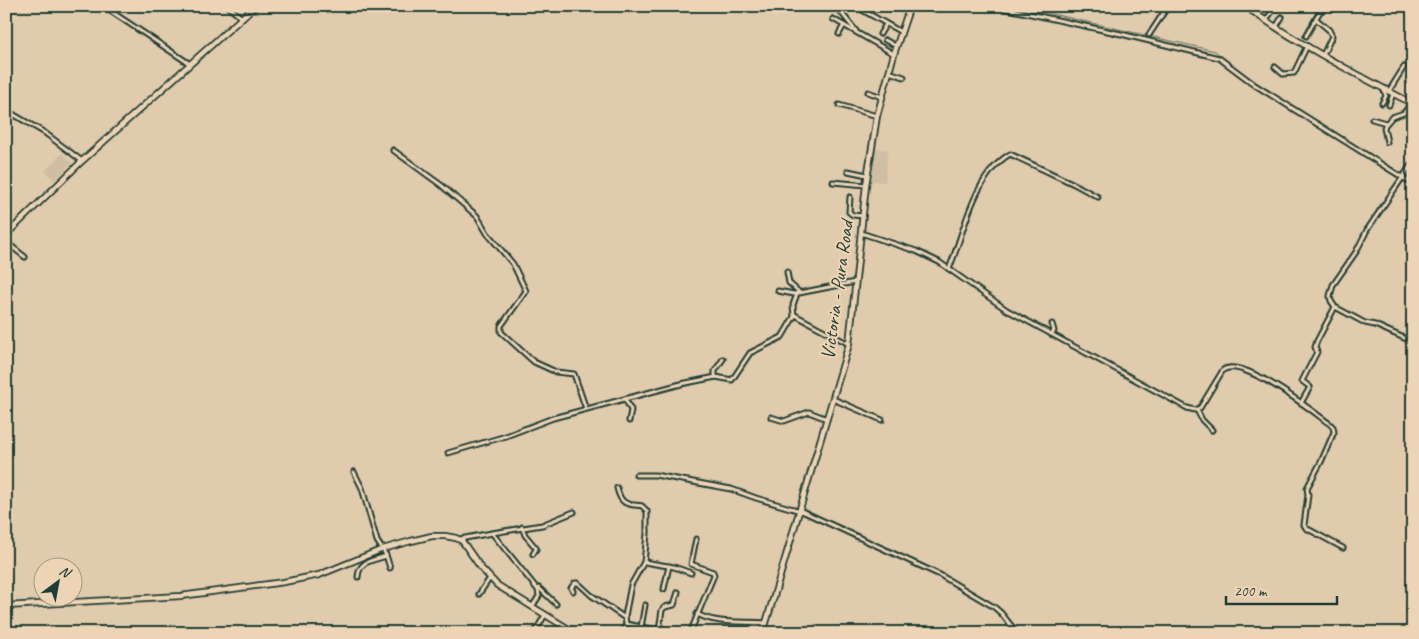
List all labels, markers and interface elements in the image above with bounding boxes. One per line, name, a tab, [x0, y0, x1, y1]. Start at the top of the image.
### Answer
street label: Victoria - Pura Road	[815, 216, 860, 361]
north arrow	[32, 556, 82, 606]
text: N	[56, 562, 75, 582]
scale bar	[1226, 574, 1338, 606]
text: 200 m	[1234, 582, 1268, 601]

